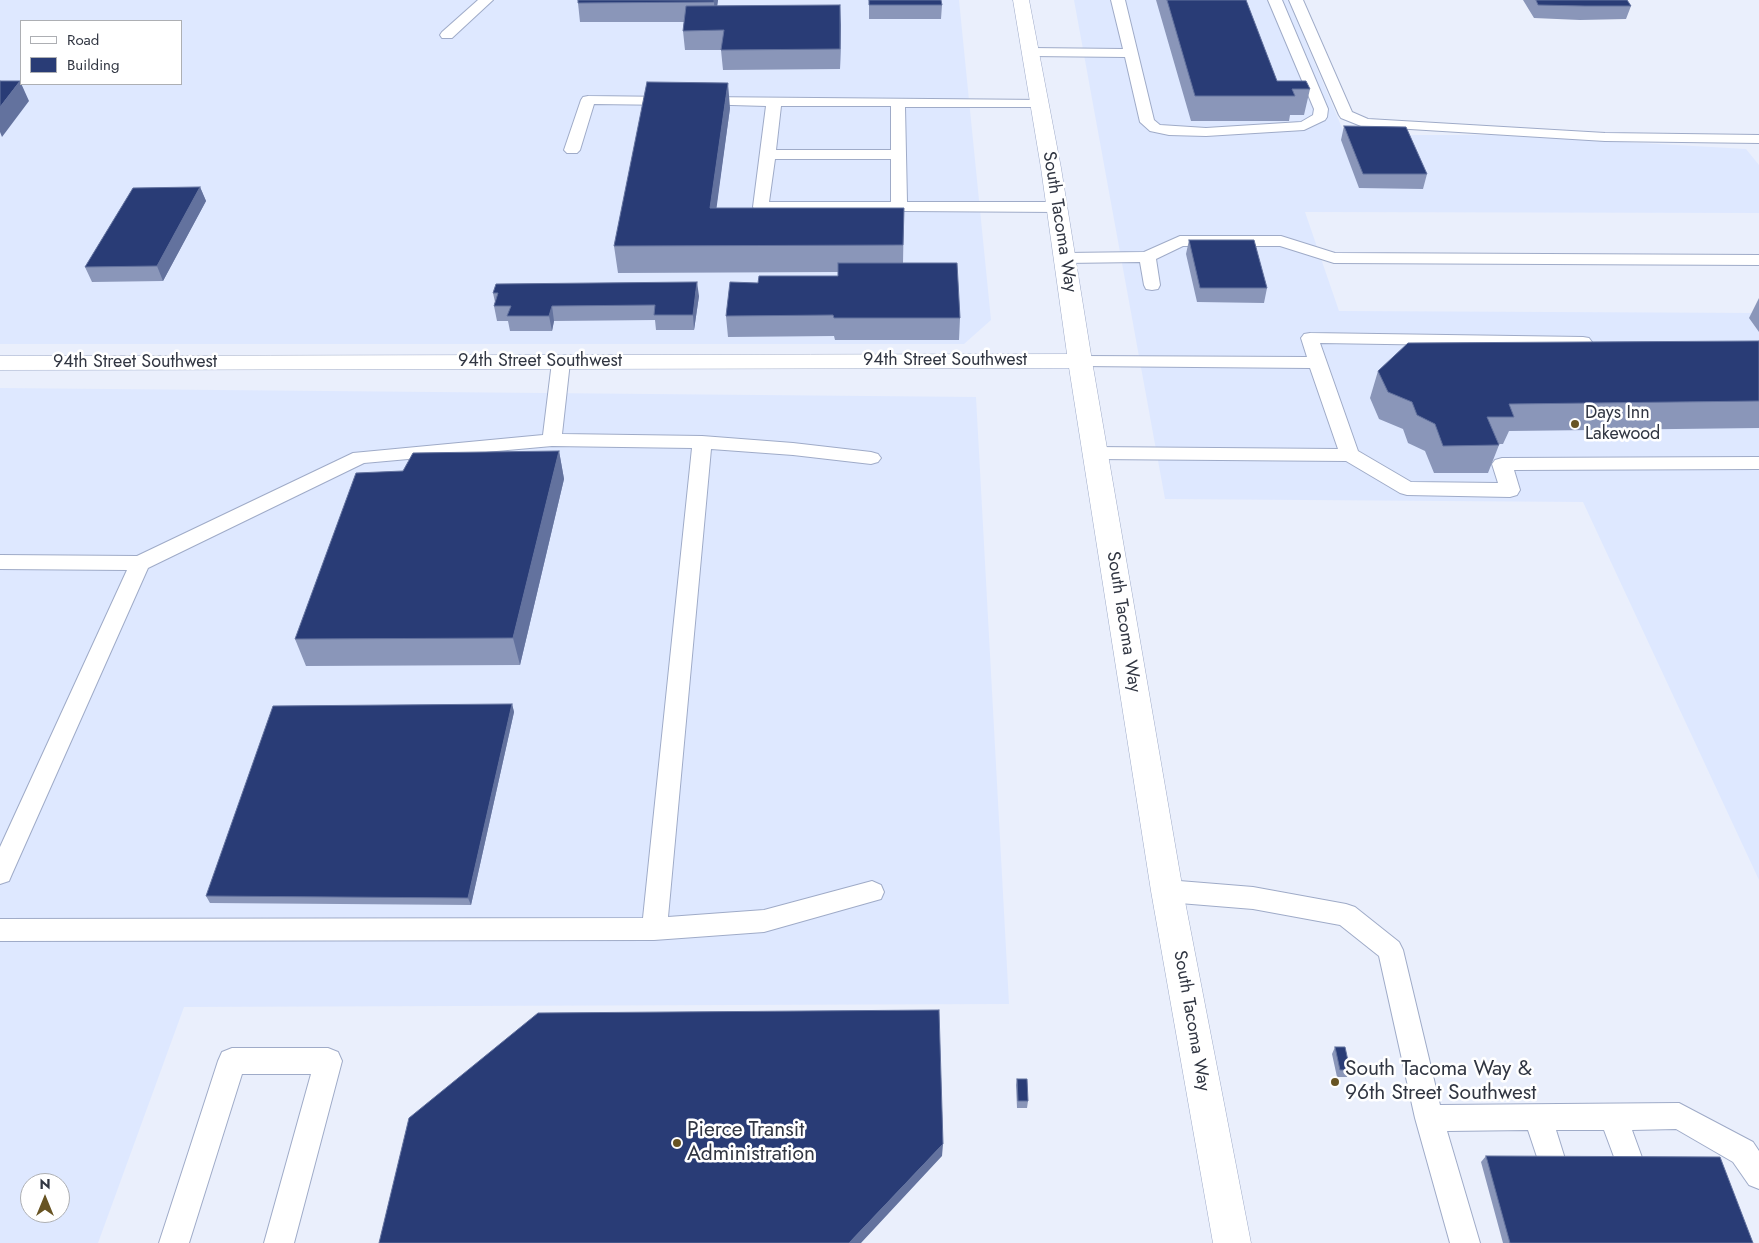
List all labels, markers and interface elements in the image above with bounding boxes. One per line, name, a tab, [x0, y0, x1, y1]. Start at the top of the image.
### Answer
legend	[20, 20, 182, 85]
text: Road	[67, 29, 99, 51]
text: Building	[67, 54, 119, 76]
street label: South Tacoma Way	[1037, 150, 1081, 294]
street label: 94th Street Southwest	[863, 350, 1027, 372]
street label: 94th Street Southwest	[458, 351, 622, 373]
street label: 94th Street Southwest	[53, 352, 217, 374]
place label: Days Inn Lakewood	[1585, 403, 1660, 446]
marker: Days Inn Lakewood	[1569, 418, 1581, 430]
street label: South Tacoma Way	[1101, 550, 1145, 694]
street label: South Tacoma Way	[1168, 949, 1214, 1093]
place label: South Tacoma Way & 96th Street Southwest	[1345, 1057, 1536, 1107]
marker: South Tacoma Way & 96th Street Southwest	[1329, 1076, 1341, 1088]
place label: Pierce Transit Administration	[687, 1118, 815, 1168]
marker: Pierce Transit Administration	[671, 1137, 683, 1149]
north arrow	[20, 1173, 70, 1223]
text: N	[39, 1174, 51, 1194]

